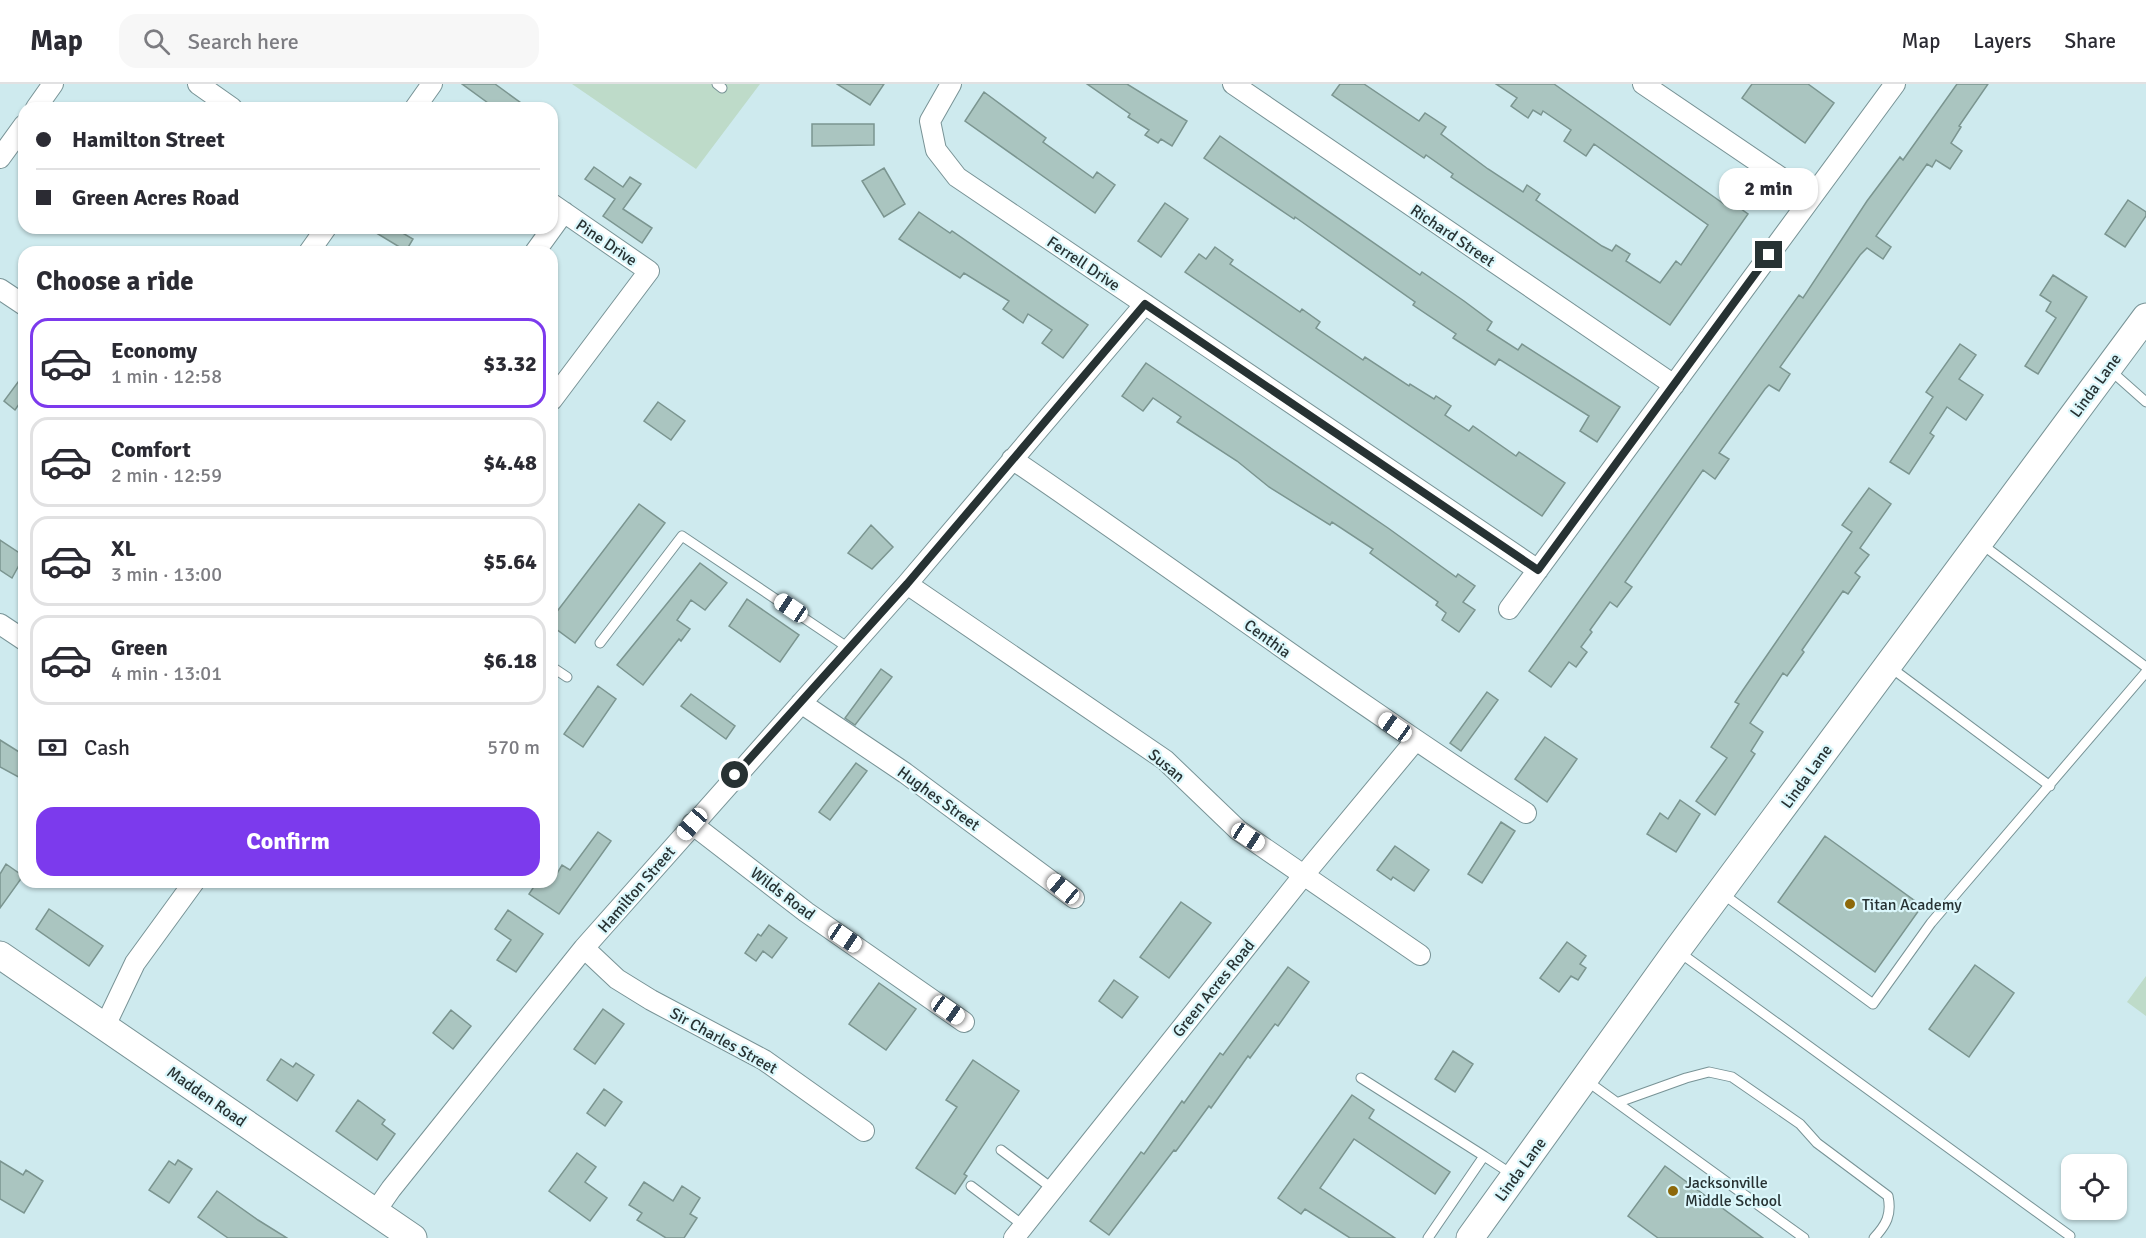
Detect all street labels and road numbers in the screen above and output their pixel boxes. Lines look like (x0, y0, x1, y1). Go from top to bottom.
street label: Richard Street (1406, 200, 1499, 272)
street label: Pine Drive (572, 215, 641, 271)
street label: Ferrell Drive (1043, 232, 1124, 296)
street label: Linda Lane (2066, 350, 2126, 422)
street label: Centhia (1240, 615, 1295, 662)
street label: Linda Lane (1777, 741, 1837, 813)
street label: Susan (1144, 745, 1189, 787)
street label: Hughes Street (893, 762, 984, 836)
street label: Hamilton Street (594, 842, 680, 937)
street label: Wilds Road (746, 863, 819, 925)
street label: Green Acres Road (1168, 936, 1259, 1041)
street label: Sir Charles Street (666, 1003, 781, 1079)
street label: Madden Road (163, 1062, 250, 1132)
street label: Linda Lane (1491, 1134, 1551, 1206)

